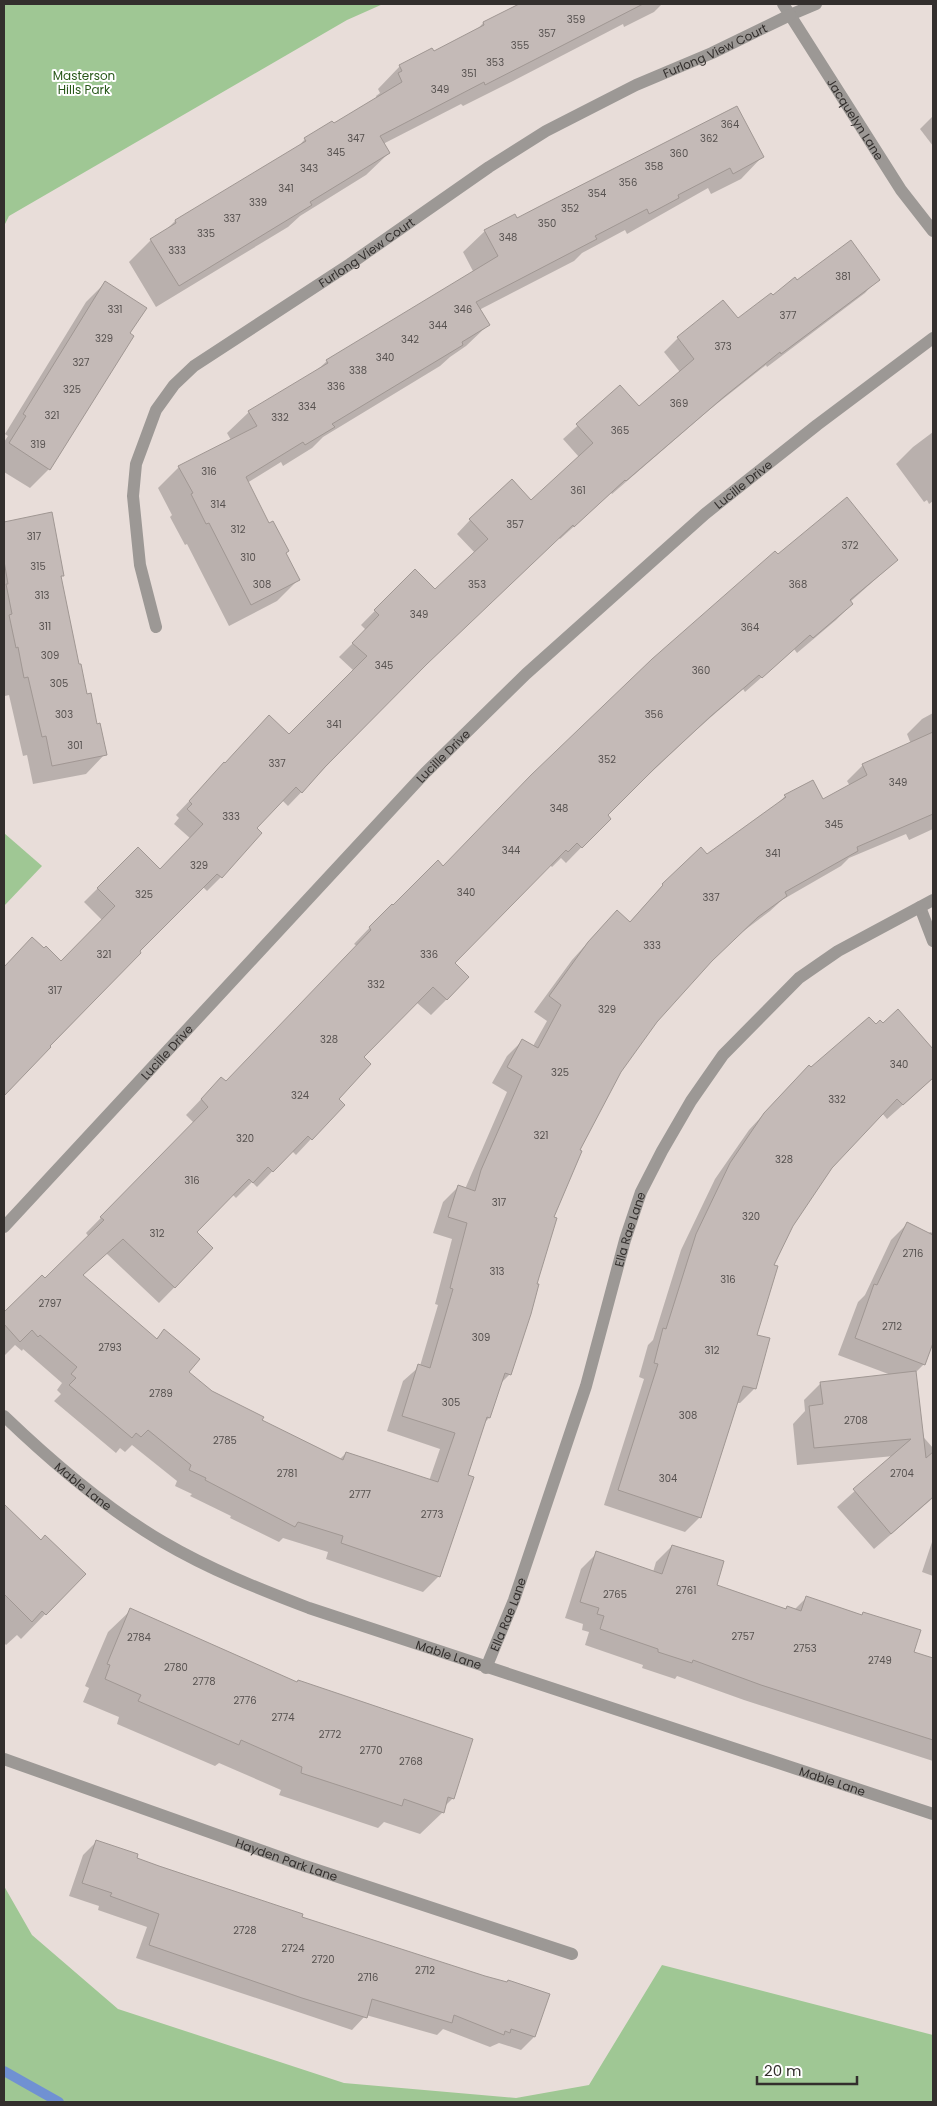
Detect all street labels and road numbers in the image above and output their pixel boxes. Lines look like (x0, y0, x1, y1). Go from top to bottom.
street label: Furlong View Court (660, 19, 770, 81)
street label: Jacquelyn Lane (823, 75, 888, 163)
street label: Furlong View Court (315, 213, 418, 291)
street label: Lucille Drive (710, 456, 775, 512)
street label: Lucille Drive (412, 725, 474, 786)
street label: Lucille Drive (137, 1020, 196, 1083)
street label: Ella Rae Lane (610, 1189, 649, 1269)
street label: Mable Lane (51, 1458, 116, 1514)
street label: Ella Rae Lane (485, 1575, 530, 1654)
street label: Mable Lane (414, 1635, 484, 1673)
street label: Mable Lane (797, 1762, 868, 1800)
street label: Hayden Park Lane (233, 1834, 340, 1885)

